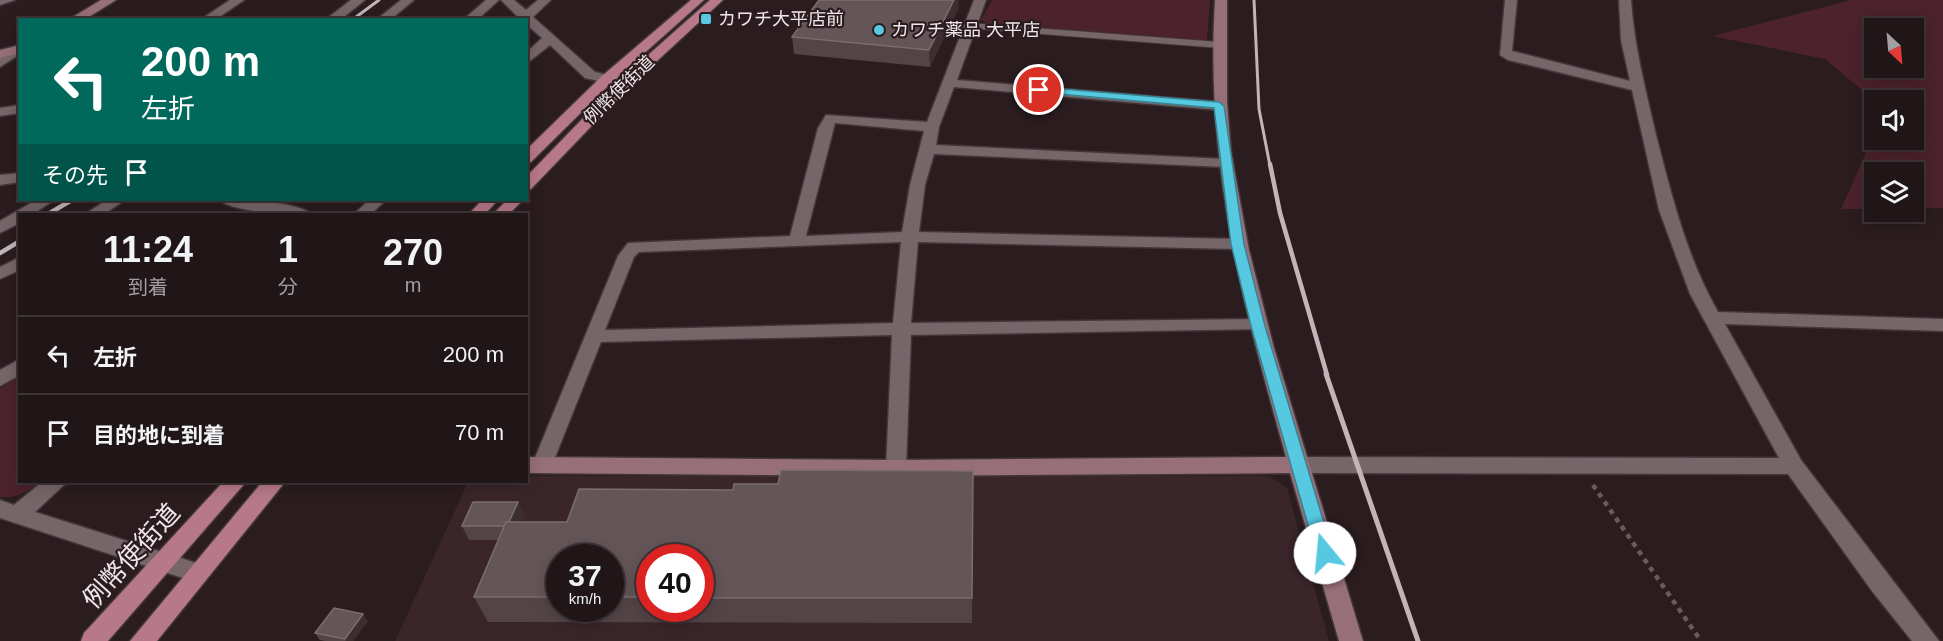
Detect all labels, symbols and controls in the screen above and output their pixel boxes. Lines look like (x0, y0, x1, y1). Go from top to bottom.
place label: カワチ大平店前 (718, 9, 844, 29)
marker: カワチ大平店前 (699, 12, 713, 26)
north arrow (1864, 18, 1924, 78)
map controls (1864, 18, 1924, 222)
place label: カワチ薬品 大平店 (891, 20, 1040, 40)
marker: カワチ薬品 大平店 (872, 23, 886, 37)
text: 200 m (141, 38, 260, 85)
icon: left (42, 42, 120, 120)
street label: 例幣使街道 (580, 52, 658, 128)
pin (1013, 64, 1064, 115)
icon: arrive (1022, 73, 1055, 106)
button: sound (1864, 90, 1924, 150)
text: 左折 (141, 94, 195, 124)
icon: arrive (120, 156, 153, 189)
button: layers (1864, 162, 1924, 222)
text: その先 (42, 163, 108, 188)
text: 11:24 (103, 229, 193, 270)
text: 1 (278, 229, 298, 270)
text: 270 (383, 232, 443, 273)
text: m (405, 274, 421, 296)
text: 到着 (128, 276, 168, 298)
text: 分 (278, 276, 298, 298)
icon: left (42, 339, 75, 372)
text: 200 m (443, 342, 504, 367)
text: 左折 (93, 345, 137, 370)
icon: arrive (42, 417, 75, 450)
text: 70 m (455, 420, 504, 445)
text: 目的地に到着 (93, 423, 225, 448)
street label: 例幣使街道 (76, 498, 186, 614)
position arrow (1293, 521, 1357, 585)
speed limit sign: 40 (636, 544, 714, 622)
text: 37 (568, 559, 602, 592)
text: km/h (569, 590, 601, 607)

